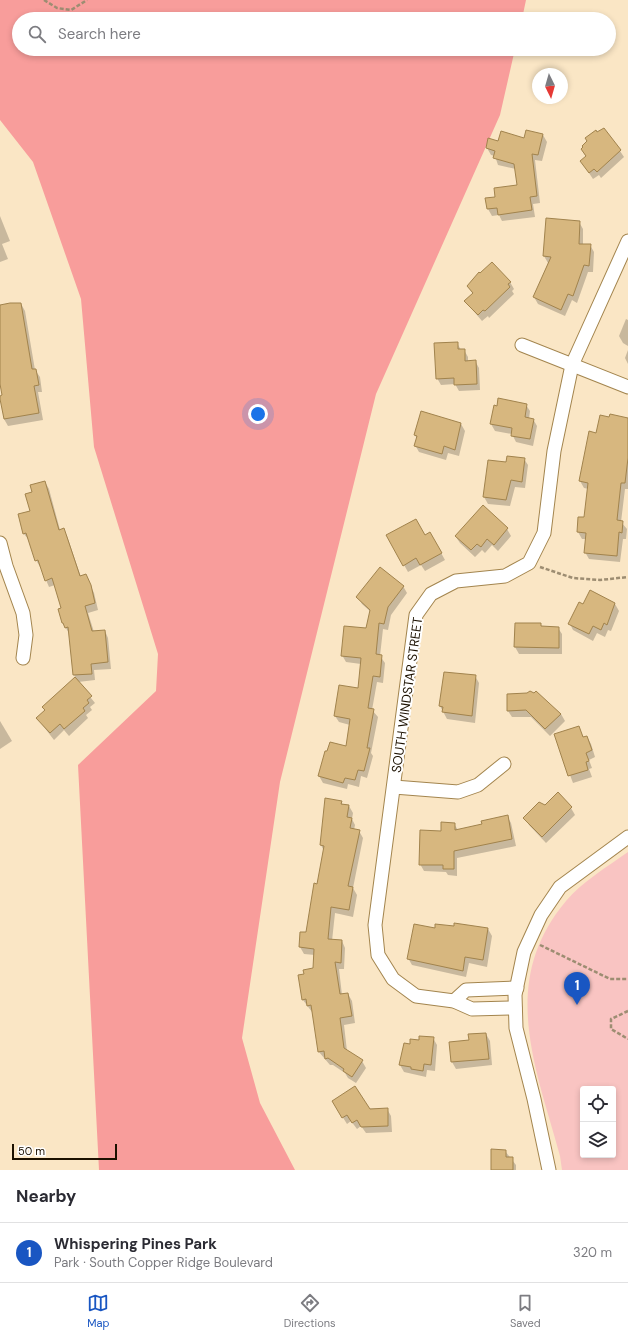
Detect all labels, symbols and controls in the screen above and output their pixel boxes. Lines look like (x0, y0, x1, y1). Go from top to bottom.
search box (12, 12, 616, 56)
icon: search (26, 23, 48, 45)
text: Search here (58, 24, 141, 44)
north arrow (532, 68, 568, 104)
your location (248, 404, 268, 424)
street label: SOUTH WINDSTAR STREET (388, 616, 426, 774)
pin: 1 (564, 972, 590, 1005)
map controls (580, 1086, 616, 1158)
button: locate (580, 1086, 616, 1122)
button: layers (580, 1122, 616, 1158)
scale bar (12, 1142, 117, 1161)
text: 50 m (18, 1144, 45, 1158)
text: Nearby (16, 1185, 76, 1207)
text: Whispering Pines Park (54, 1234, 217, 1254)
text: 1 (27, 1244, 31, 1261)
text: 320 m (573, 1244, 612, 1261)
text: Park · South Copper Ridge Boulevard (54, 1254, 273, 1271)
tab: Map (87, 1292, 109, 1330)
tab: Directions (284, 1292, 336, 1330)
tab: Saved (510, 1292, 541, 1330)

